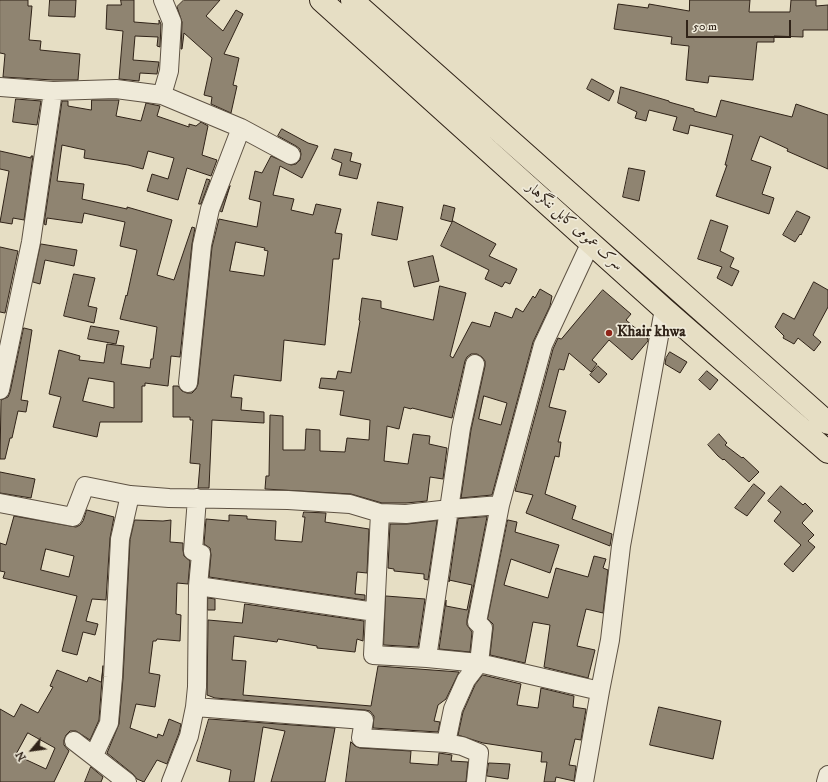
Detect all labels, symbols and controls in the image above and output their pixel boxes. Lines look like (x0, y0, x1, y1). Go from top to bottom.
scale bar (688, 12, 793, 38)
text: 50 m (693, 19, 717, 34)
street label: سرک عمومی کابل ننگرهار (522, 179, 626, 275)
place label: Khair khwa (617, 324, 686, 342)
marker: Khair khwa (604, 328, 614, 338)
north arrow (12, 730, 52, 770)
text: N (13, 748, 30, 763)

